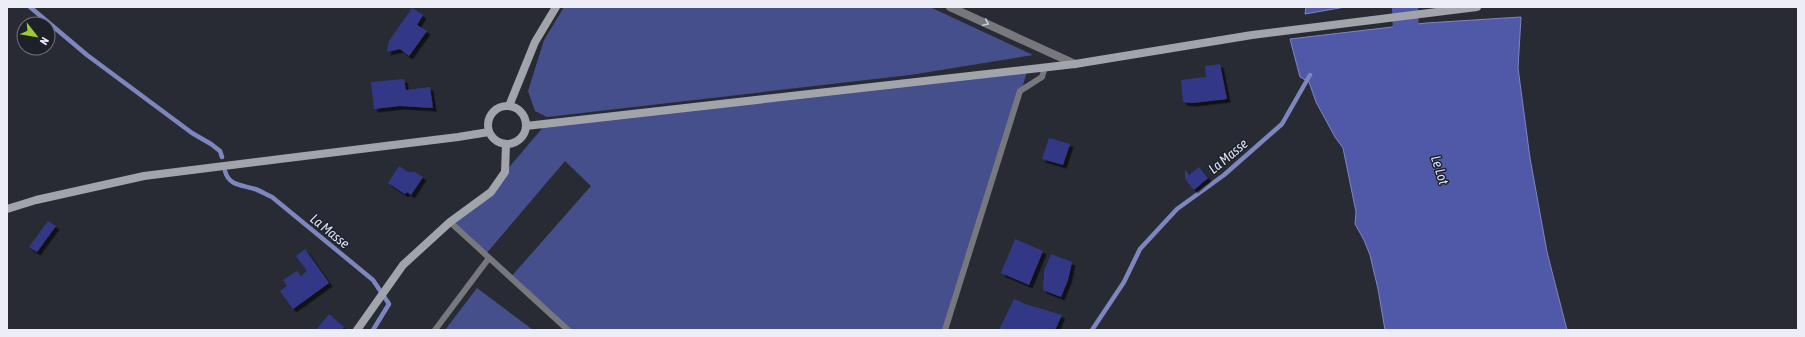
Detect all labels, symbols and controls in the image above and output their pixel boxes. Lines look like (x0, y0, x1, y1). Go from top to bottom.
north arrow (16, 16, 56, 56)
one-way arrow (981, 18, 989, 26)
text: N (38, 35, 51, 47)
water label: La Masse (1205, 135, 1251, 177)
water label: Le Lot (1428, 153, 1452, 187)
water label: La Masse (307, 210, 353, 252)

